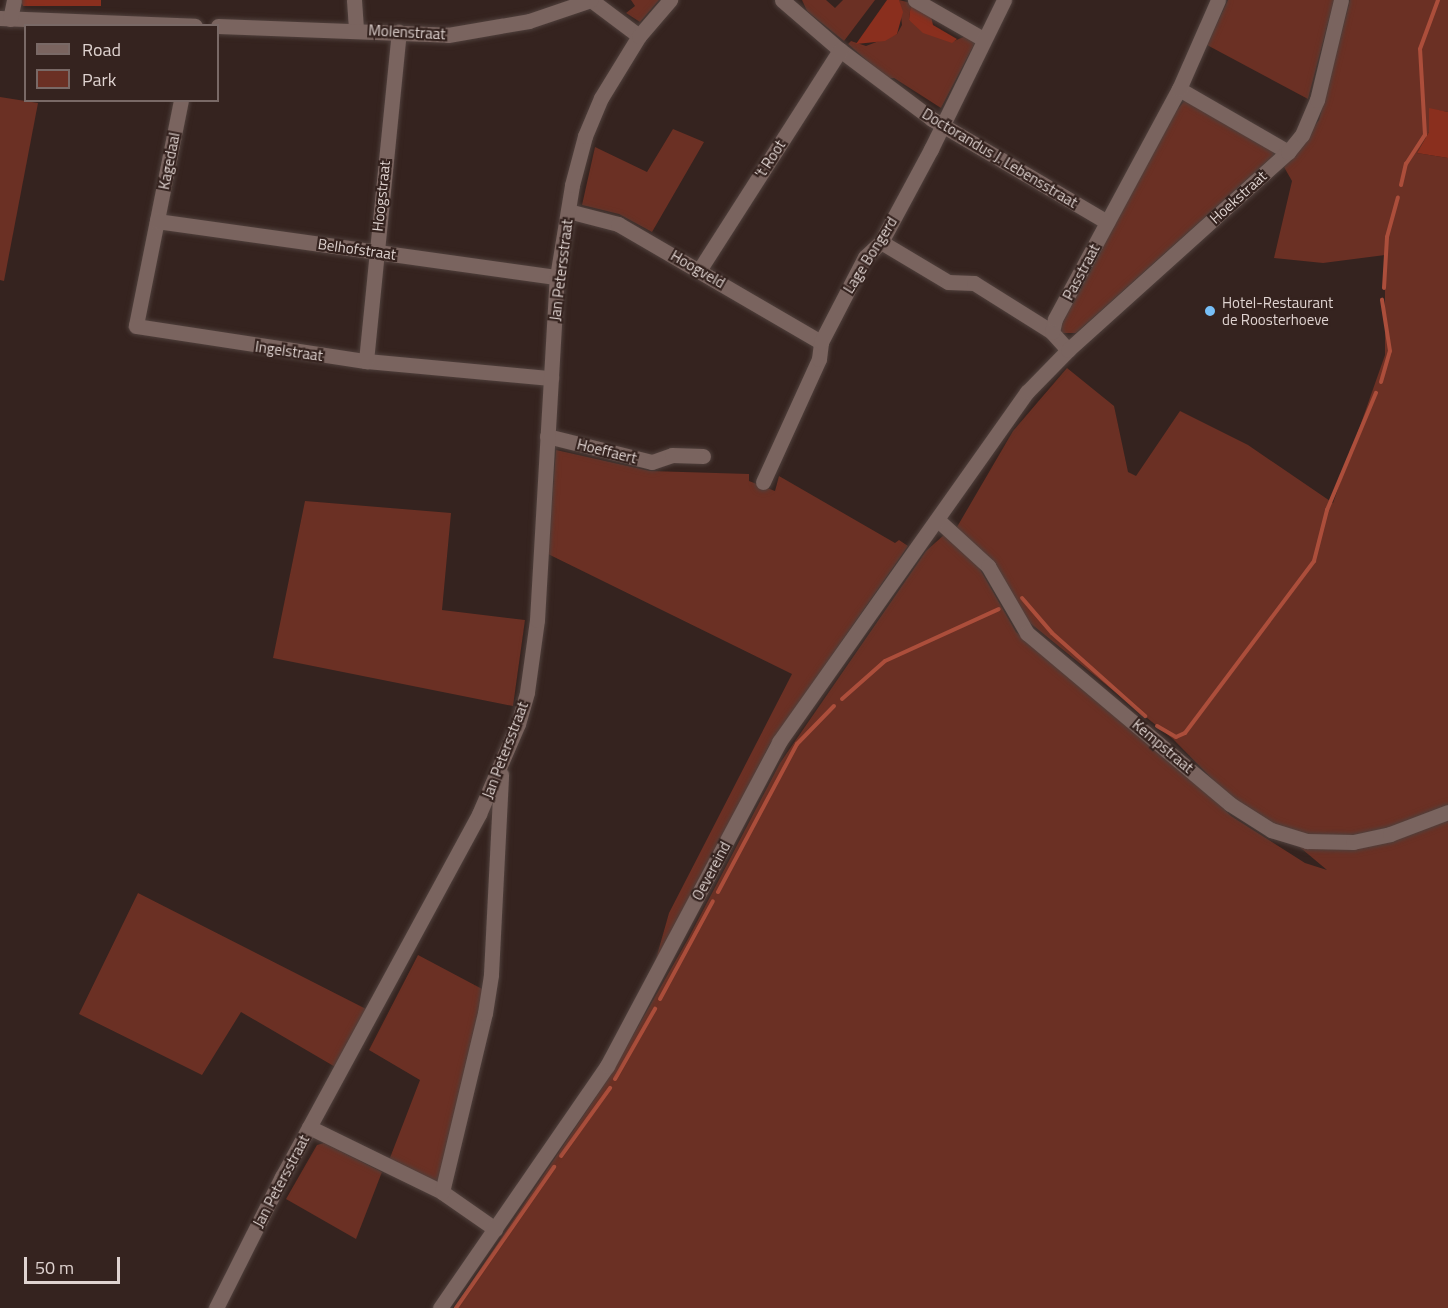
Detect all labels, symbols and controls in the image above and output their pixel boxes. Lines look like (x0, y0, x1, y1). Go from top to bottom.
street label: Molenstraat (368, 21, 446, 43)
legend (24, 24, 219, 102)
text: Road (82, 36, 121, 63)
text: Park (82, 66, 116, 93)
street label: Doctorandus J. Lebensstraat (919, 104, 1081, 212)
street label: Kagedaal (155, 131, 183, 191)
street label: 't Root (751, 137, 789, 181)
street label: Hoogstraat (368, 160, 394, 232)
street label: Hoekstraat (1206, 167, 1270, 227)
street label: Lage Bongerd (839, 213, 901, 297)
street label: Jan Petersstraat (546, 218, 576, 322)
street label: Belhofstraat (317, 235, 397, 263)
street label: Passtraat (1059, 241, 1103, 303)
street label: Hoogveld (668, 246, 728, 292)
place label: Hotel-Restaurant de Roosterhoeve (1222, 293, 1333, 328)
marker: Hotel-Restaurant de Roosterhoeve (1203, 304, 1217, 318)
street label: Ingelstraat (254, 337, 324, 365)
street label: Hoeffaert (575, 435, 639, 467)
street label: Jan Petersstraat (478, 699, 532, 801)
street label: Kempstraat (1129, 715, 1197, 777)
street label: Oevereind (688, 839, 734, 903)
street label: Jan Petersstraat (249, 1132, 313, 1230)
scale bar (27, 1245, 123, 1283)
text: 50 m (35, 1254, 74, 1281)

